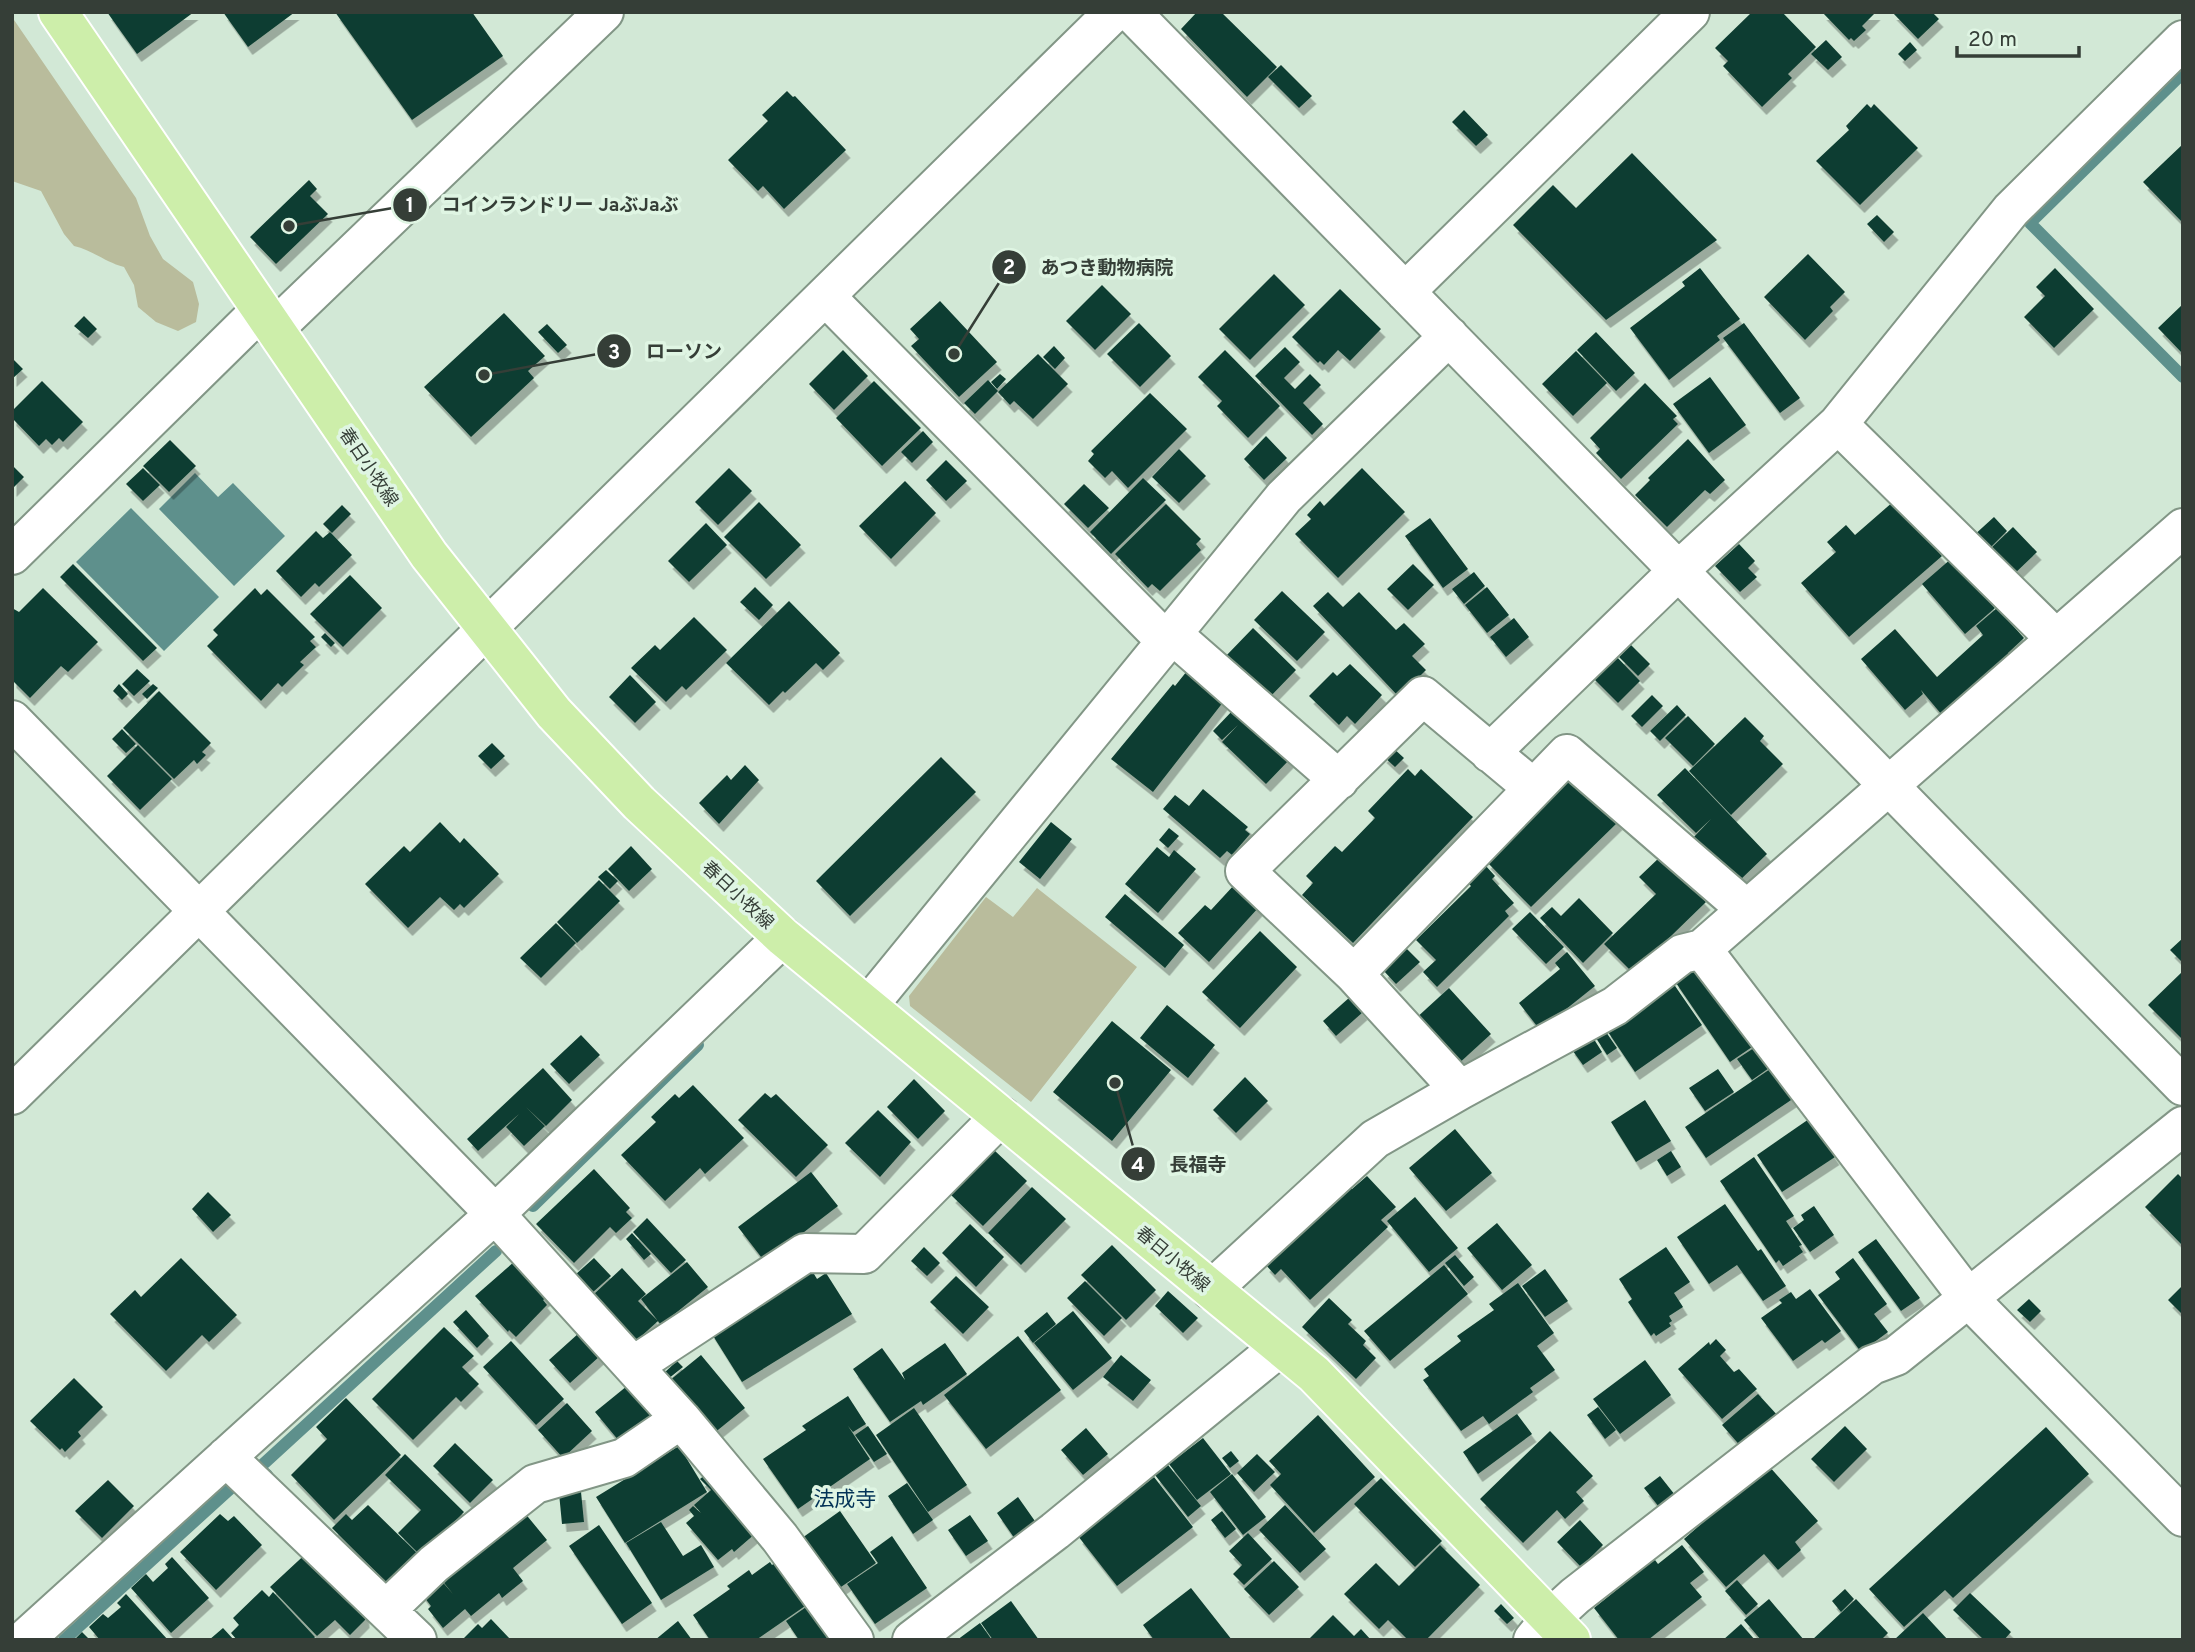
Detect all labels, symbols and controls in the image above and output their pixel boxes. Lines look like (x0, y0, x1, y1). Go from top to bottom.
scale bar (1957, 14, 2080, 58)
text: 20 m (1968, 27, 2017, 54)
callout: コインランドリー JaぶJaぶ (393, 185, 693, 225)
text: 1 (406, 193, 414, 220)
text: コインランドリー JaぶJaぶ (441, 194, 679, 218)
callout: あつき動物病院 (991, 247, 1187, 287)
text: 2 (1003, 255, 1015, 282)
text: あつき動物病院 (1040, 257, 1174, 281)
callout: ローソン (597, 331, 736, 371)
text: 3 (608, 340, 620, 367)
text: ローソン (646, 341, 722, 365)
street label: 春日小牧線 (333, 424, 402, 512)
street label: 春日小牧線 (696, 857, 778, 935)
callout: 長福寺 (1121, 1144, 1241, 1184)
text: 4 (1131, 1153, 1145, 1180)
text: 長福寺 (1169, 1154, 1227, 1178)
street label: 春日小牧線 (1130, 1222, 1214, 1298)
district label: 法成寺 (814, 1487, 877, 1514)

